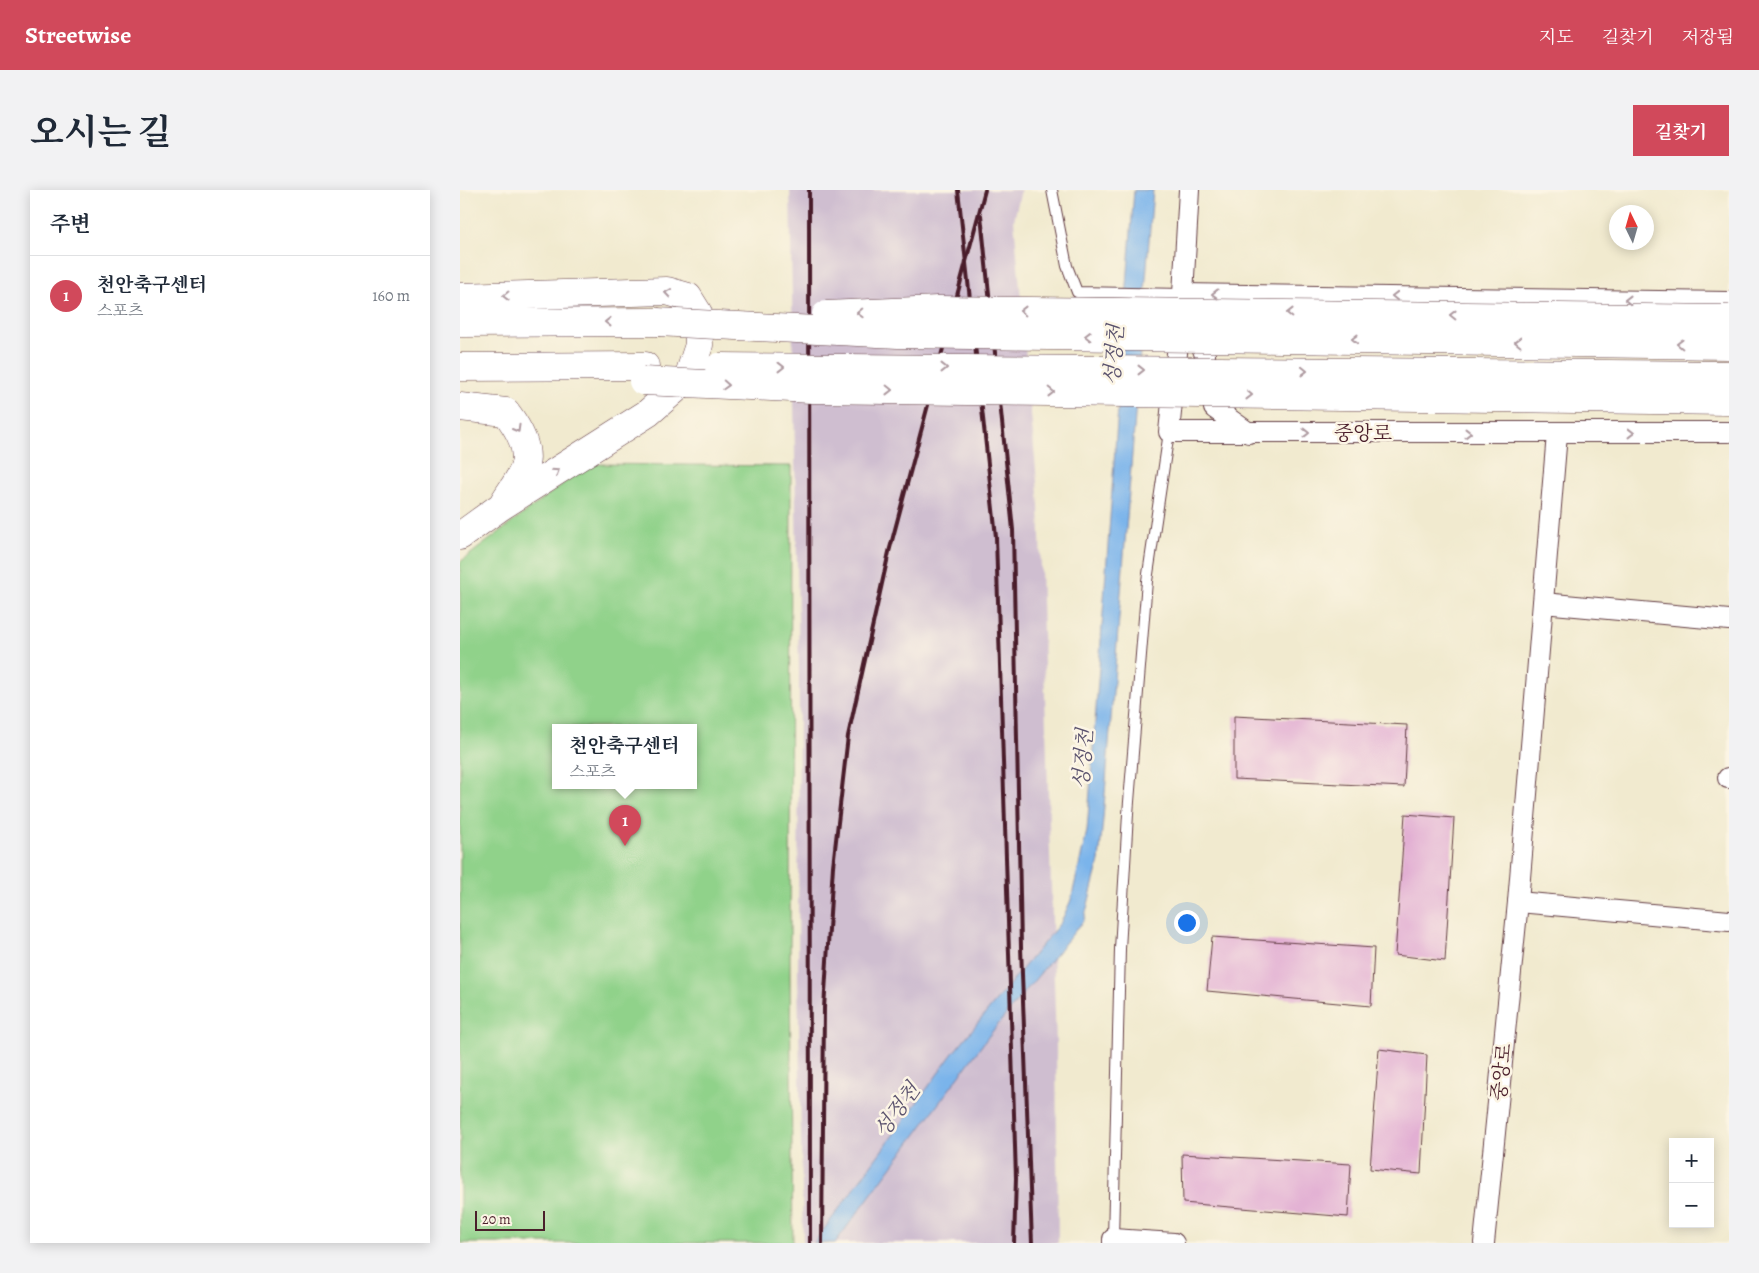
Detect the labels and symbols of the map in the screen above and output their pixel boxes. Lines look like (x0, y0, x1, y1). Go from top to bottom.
north arrow (1609, 205, 1654, 250)
one-way arrow (664, 288, 672, 299)
one-way arrow (1211, 289, 1219, 299)
one-way arrow (502, 291, 510, 302)
one-way arrow (1391, 291, 1399, 301)
one-way arrow (1624, 295, 1632, 305)
one-way arrow (1019, 306, 1026, 316)
one-way arrow (856, 308, 864, 318)
one-way arrow (1286, 308, 1294, 318)
one-way arrow (1449, 310, 1456, 320)
one-way arrow (604, 317, 612, 327)
water label: 성정천 (1098, 322, 1130, 386)
one-way arrow (1084, 331, 1092, 341)
one-way arrow (1351, 334, 1359, 345)
one-way arrow (1514, 337, 1522, 347)
one-way arrow (1676, 339, 1684, 349)
one-way arrow (778, 362, 785, 372)
one-way arrow (940, 363, 948, 374)
one-way arrow (1138, 365, 1145, 375)
one-way arrow (1300, 366, 1308, 377)
one-way arrow (723, 380, 731, 390)
one-way arrow (886, 385, 893, 395)
one-way arrow (1048, 387, 1056, 397)
one-way arrow (1245, 389, 1253, 400)
street label: 중앙로 (1334, 420, 1392, 447)
one-way arrow (511, 423, 521, 432)
one-way arrow (1302, 428, 1310, 438)
one-way arrow (1464, 428, 1472, 439)
one-way arrow (1627, 428, 1635, 438)
one-way arrow (551, 468, 560, 478)
water label: 성정천 (1067, 726, 1099, 790)
pin: 1 (609, 805, 641, 846)
your location (1174, 910, 1200, 936)
street label: 중앙로 (1485, 1042, 1518, 1102)
water label: 성정천 (868, 1076, 927, 1143)
scale bar (475, 1208, 545, 1231)

